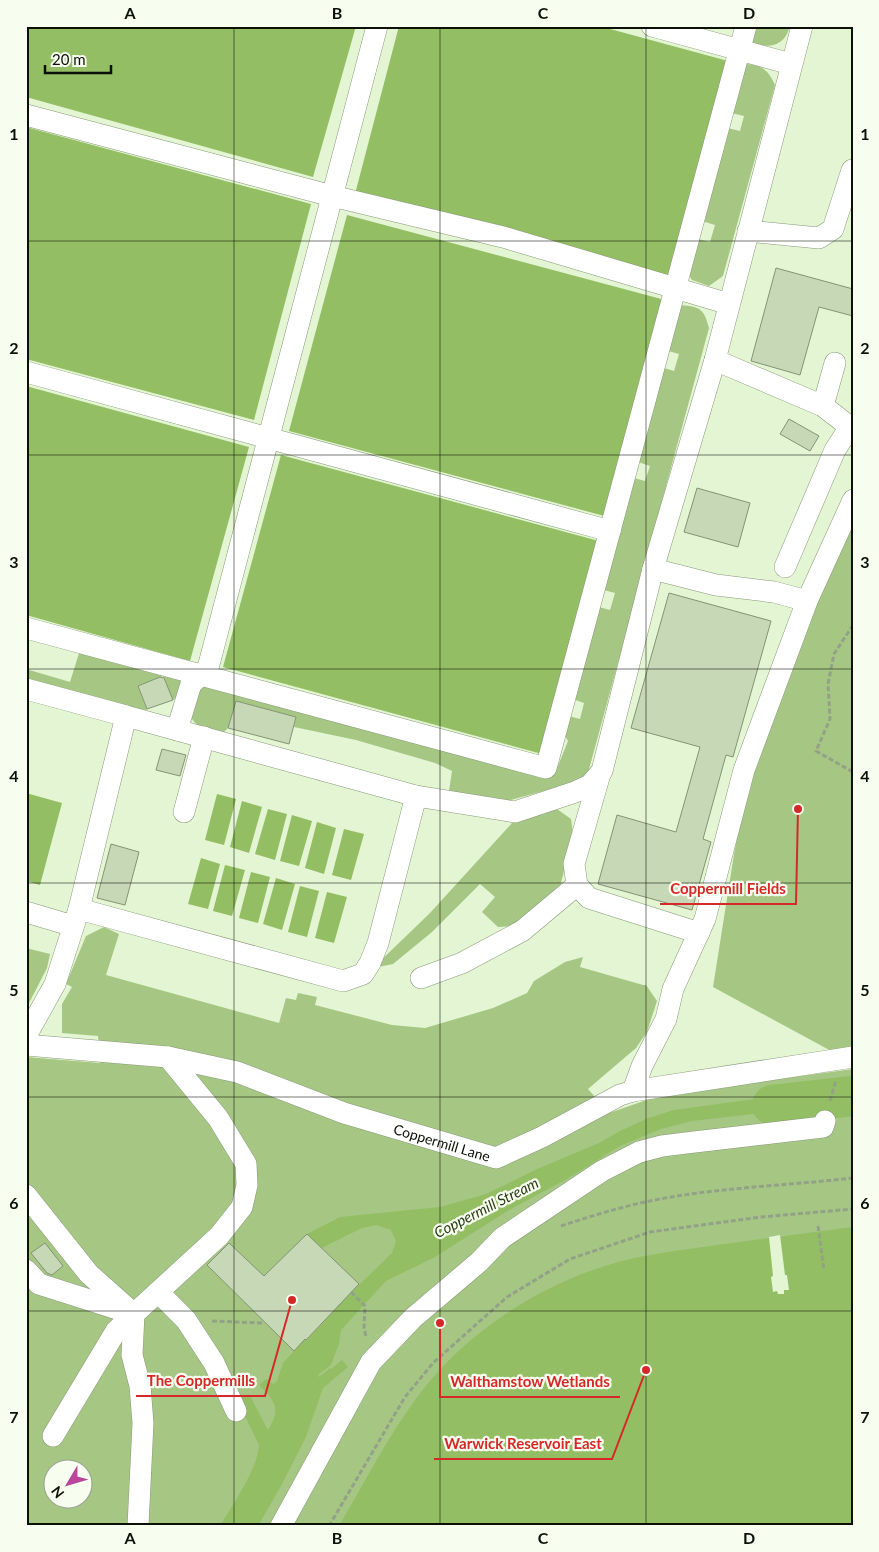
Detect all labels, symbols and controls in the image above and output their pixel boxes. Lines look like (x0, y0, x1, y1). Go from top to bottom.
text: A (123, 3, 136, 22)
text: B (332, 3, 342, 22)
text: C (538, 3, 549, 22)
text: D (743, 3, 755, 22)
scale bar (45, 42, 111, 74)
text: 20 m (52, 50, 86, 68)
text: 1 (9, 124, 19, 143)
text: 1 (860, 124, 870, 143)
text: 2 (9, 338, 19, 357)
text: 2 (860, 338, 870, 357)
text: 3 (9, 552, 19, 571)
text: 3 (860, 552, 870, 571)
text: 4 (9, 766, 19, 785)
text: 4 (860, 766, 870, 785)
callout: Coppermill Fields (660, 874, 796, 904)
text: Coppermill Fields (670, 879, 786, 897)
text: 5 (9, 980, 19, 999)
text: 5 (860, 980, 870, 999)
street label: Coppermill Lane (392, 1120, 492, 1164)
water label: Coppermill Stream (431, 1173, 541, 1241)
text: 6 (9, 1193, 19, 1212)
text: 6 (860, 1193, 870, 1212)
callout: The Coppermills (136, 1366, 265, 1396)
callout: Walthamstow Wetlands (440, 1367, 620, 1397)
text: The Coppermills (147, 1371, 256, 1389)
text: Walthamstow Wetlands (450, 1372, 610, 1390)
text: 7 (9, 1407, 19, 1426)
text: 7 (860, 1407, 870, 1426)
callout: Warwick Reservoir East (434, 1429, 612, 1459)
text: Warwick Reservoir East (444, 1434, 602, 1452)
north arrow (42, 1460, 92, 1510)
text: N (47, 1483, 67, 1502)
text: A (123, 1528, 136, 1547)
text: B (332, 1528, 342, 1547)
text: C (538, 1528, 549, 1547)
text: D (743, 1528, 755, 1547)

